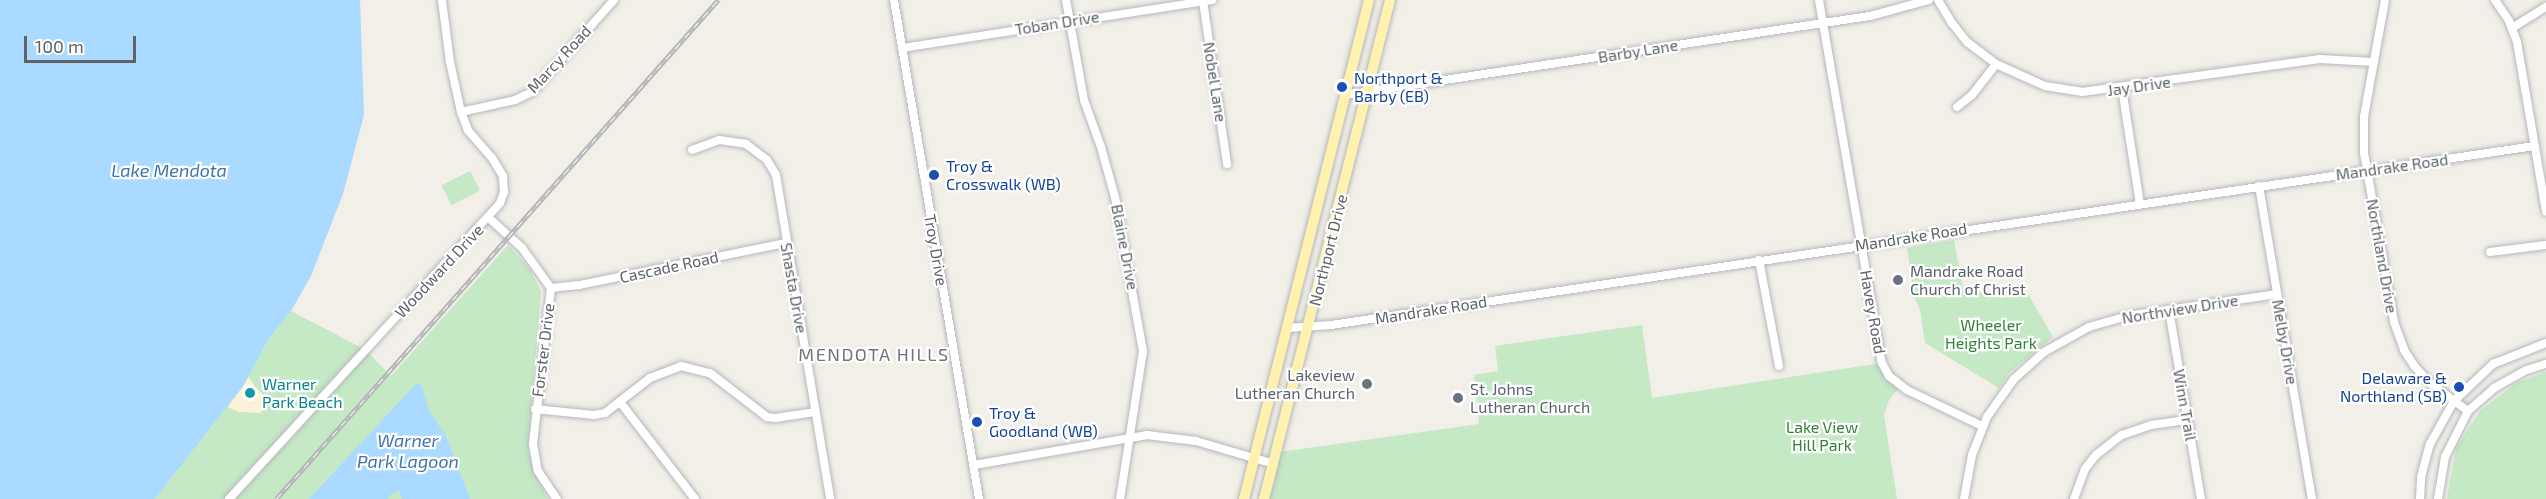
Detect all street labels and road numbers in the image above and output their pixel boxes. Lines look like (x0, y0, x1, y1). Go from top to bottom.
street label: Toban Drive (1013, 7, 1101, 39)
street label: Marcy Road (523, 21, 595, 97)
street label: Barby Lane (1596, 35, 1680, 67)
street label: Nobel Lane (1199, 40, 1231, 124)
street label: Jay Drive (2106, 72, 2172, 100)
street label: Mandrake Road (2335, 150, 2449, 184)
street label: Northport Drive (1305, 192, 1351, 308)
street label: Northland Drive (2362, 197, 2402, 315)
street label: Blaine Drive (1107, 203, 1143, 291)
street label: Troy Drive (920, 212, 952, 288)
street label: Mandrake Road (1854, 219, 1968, 255)
street label: Woodward Drive (391, 220, 487, 322)
street label: Shasta Drive (777, 241, 811, 335)
street label: Cascade Road (618, 247, 720, 287)
street label: Havey Road (1856, 268, 1890, 356)
street label: Northview Drive (2120, 290, 2240, 328)
street label: Mandrake Road (1374, 292, 1488, 328)
street label: Melby Drive (2268, 298, 2302, 386)
street label: Forster Drive (528, 302, 558, 398)
street label: Winn Trail (2169, 367, 2201, 443)

